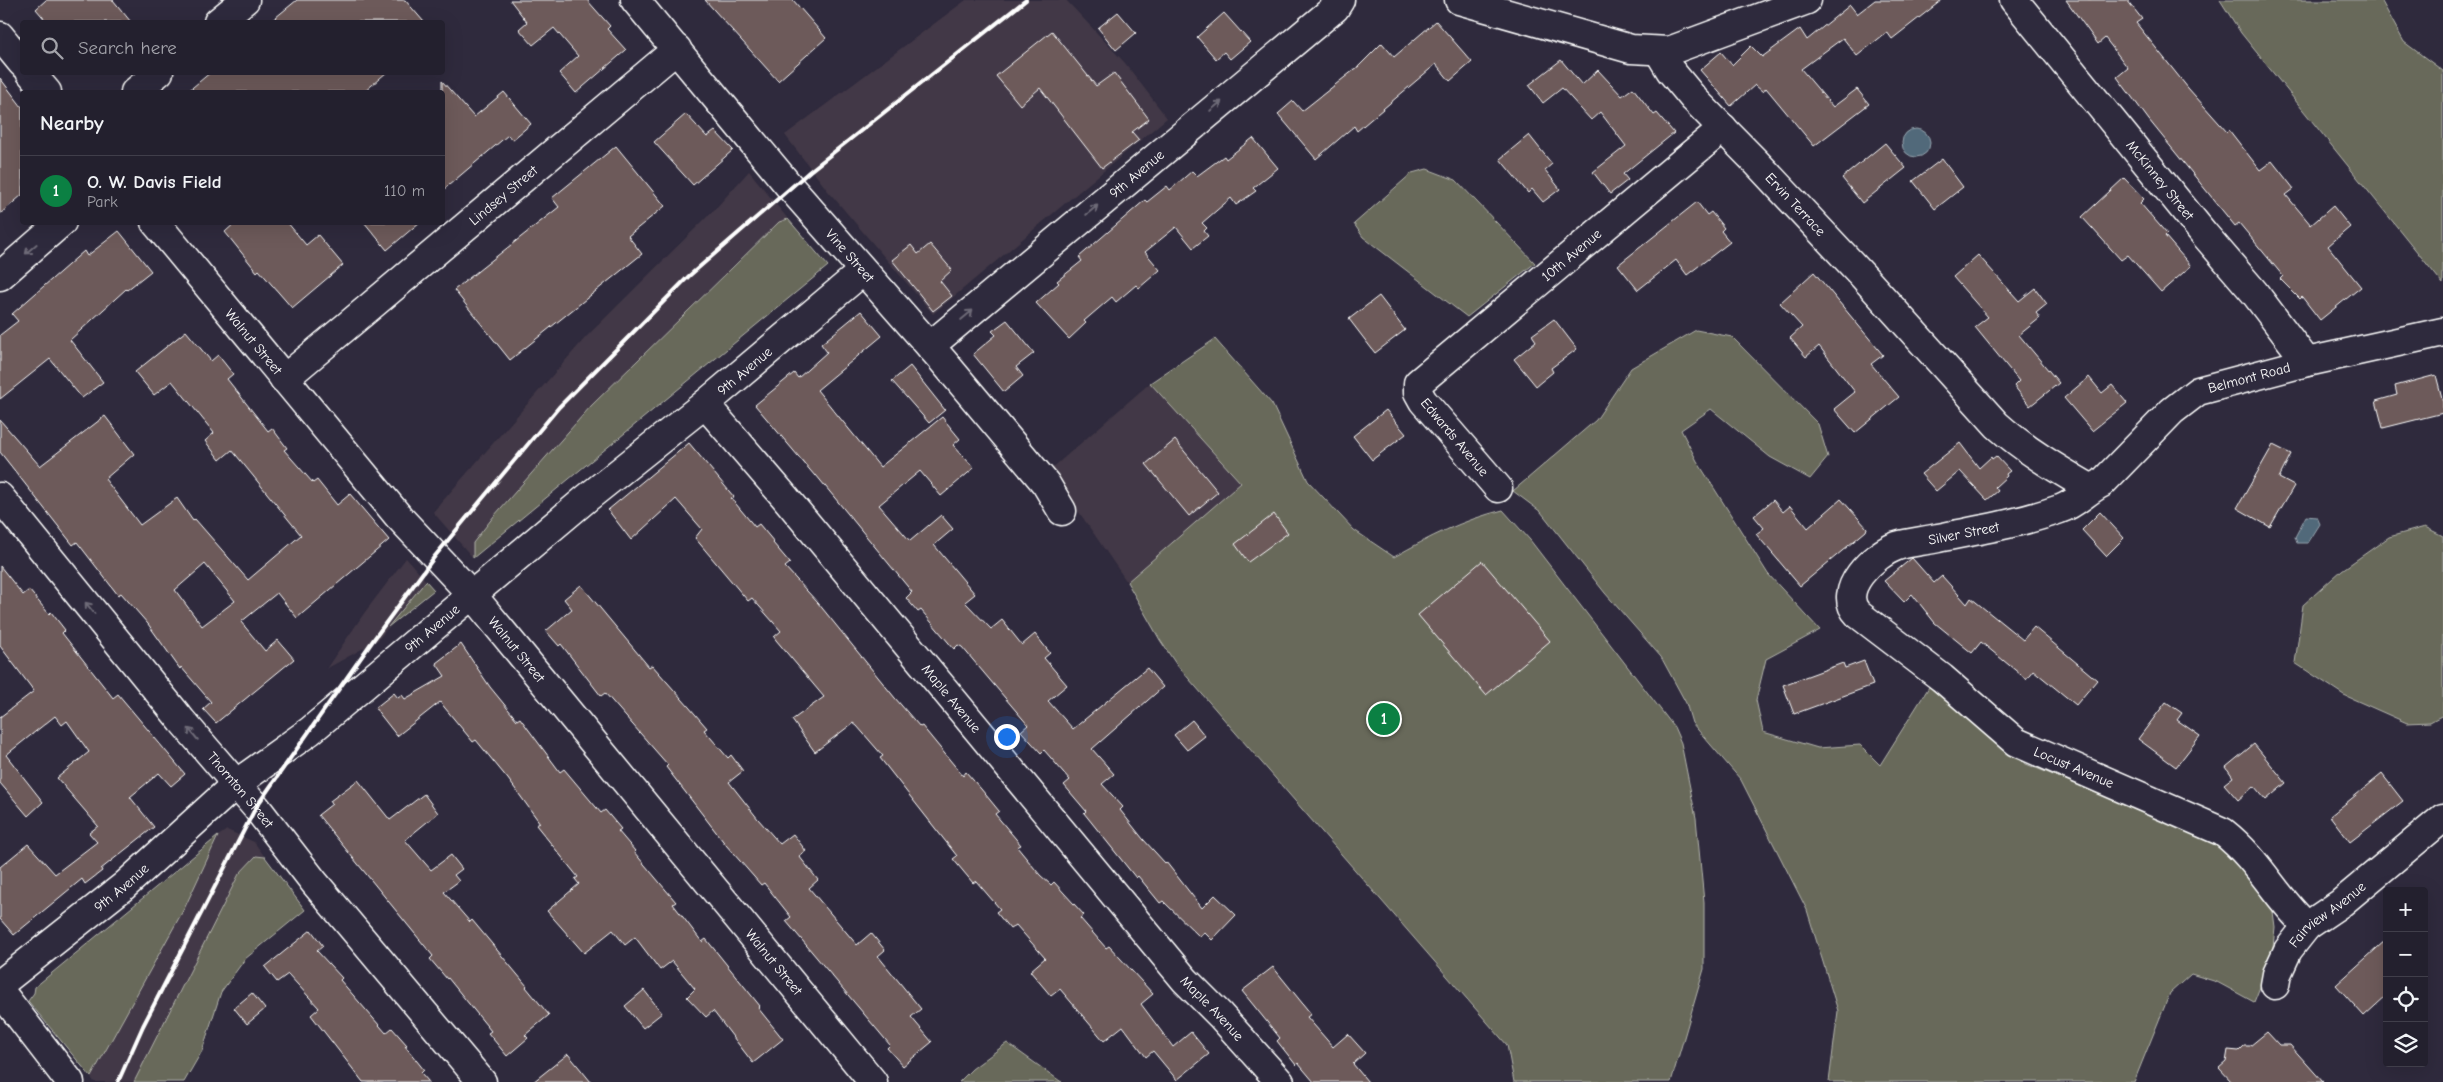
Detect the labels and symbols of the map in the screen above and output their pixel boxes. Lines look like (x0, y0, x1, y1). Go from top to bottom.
one-way arrow (1210, 100, 1223, 111)
street label: McKinney Street (2122, 137, 2198, 225)
street label: 9th Avenue (1106, 146, 1168, 202)
street label: Lindsey Street (466, 161, 542, 229)
street label: Ervin Terrace (1761, 169, 1829, 240)
one-way arrow (1085, 205, 1098, 216)
street label: 10th Avenue (1538, 225, 1605, 285)
street label: Vine Street (822, 226, 878, 287)
one-way arrow (25, 243, 38, 255)
street label: Walnut Street (221, 305, 286, 379)
one-way arrow (961, 309, 974, 320)
street label: 9th Avenue (714, 343, 776, 399)
street label: Belmont Road (2206, 359, 2292, 397)
street label: Edwards Avenue (1417, 395, 1492, 480)
street label: Silver Street (1927, 518, 2002, 549)
street label: 9th Avenue (401, 601, 463, 657)
one-way arrow (85, 602, 96, 615)
street label: Walnut Street (484, 613, 549, 687)
street label: Maple Avenue (918, 661, 985, 736)
pin: 1 (1368, 700, 1400, 738)
your location (994, 724, 1020, 750)
one-way arrow (187, 728, 199, 741)
street label: Locust Avenue (2031, 743, 2116, 792)
street label: Thornton Street (203, 749, 278, 832)
street label: 9th Avenue (91, 860, 152, 916)
street label: Fairview Avenue (2285, 878, 2369, 951)
street label: Walnut Street (742, 926, 806, 999)
street label: Maple Avenue (1177, 972, 1247, 1045)

